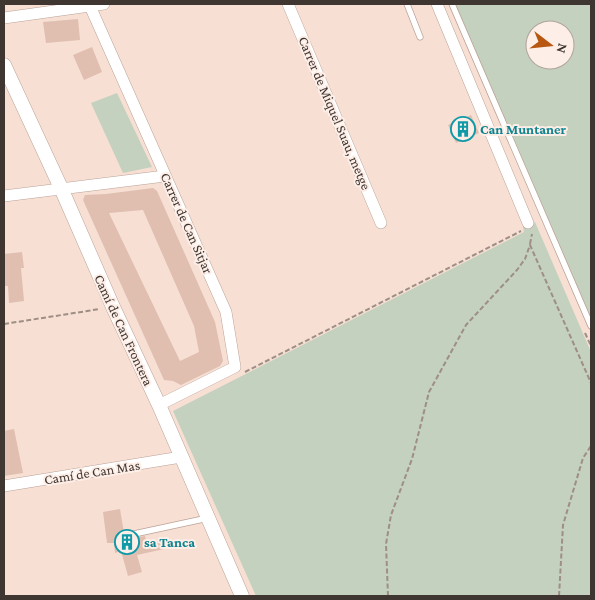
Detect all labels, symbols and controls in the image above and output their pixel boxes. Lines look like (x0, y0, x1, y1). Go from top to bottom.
north arrow (525, 20, 575, 70)
street label: Carrer de Miquel Suau, metge (295, 34, 375, 192)
text: N (553, 42, 572, 56)
building icon: Can Muntaner (450, 116, 476, 142)
place label: Can Muntaner (480, 121, 567, 137)
street label: Carrer de Can Sitjar (157, 170, 216, 276)
street label: Camí de Can Frontera (91, 272, 157, 389)
street label: Camí de Can Mas (43, 457, 141, 487)
building icon: sa Tanca (114, 529, 140, 555)
place label: sa Tanca (144, 534, 195, 550)

